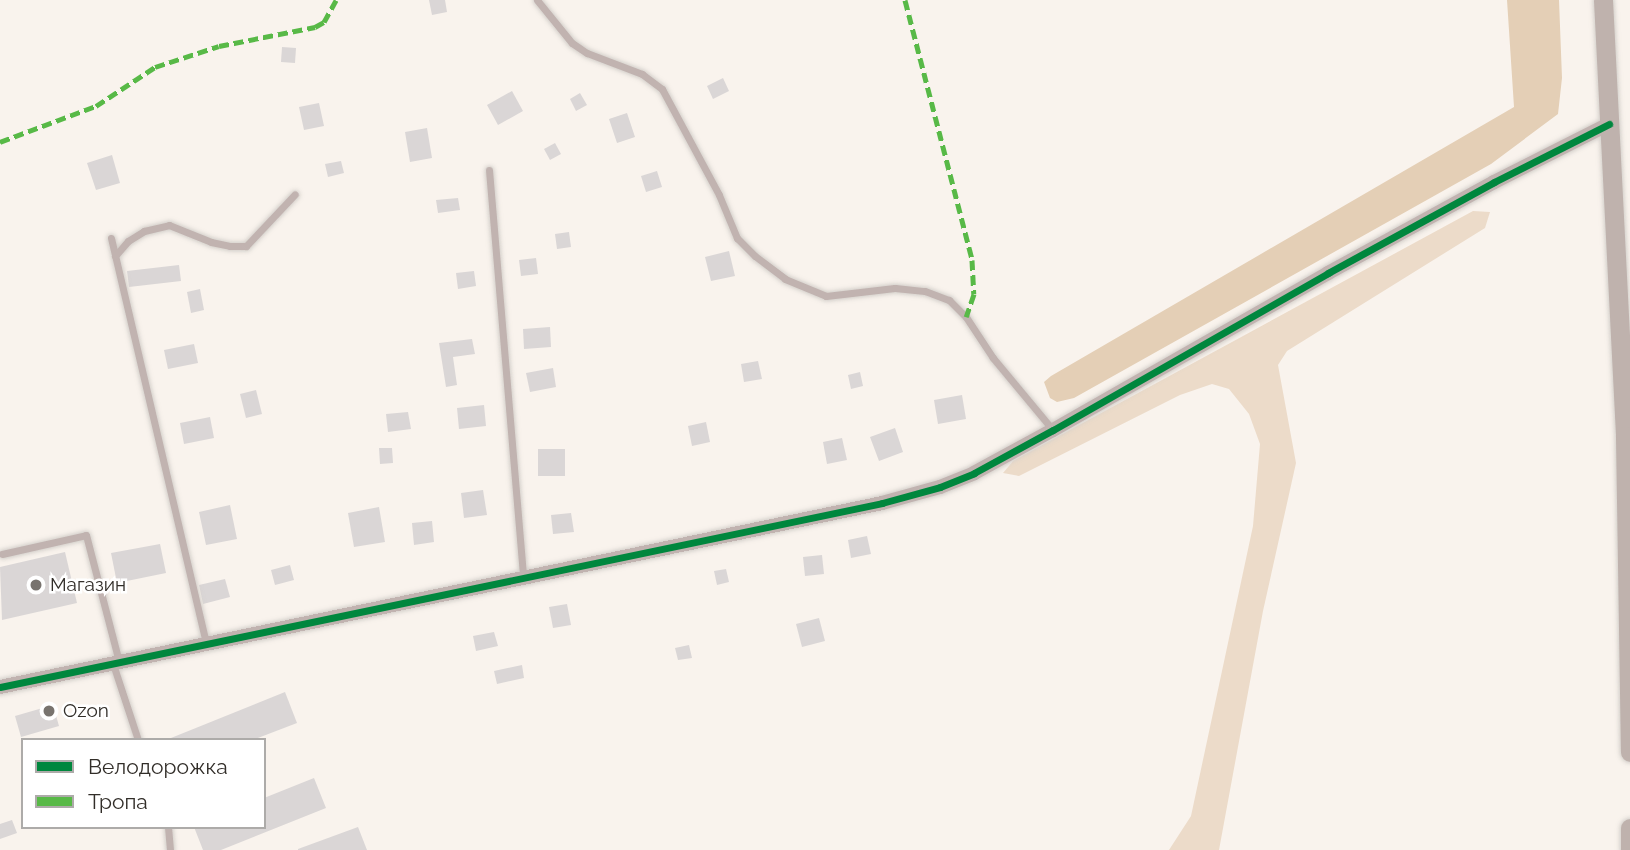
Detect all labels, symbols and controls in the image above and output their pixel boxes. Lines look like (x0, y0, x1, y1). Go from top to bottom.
place label: Магазин (50, 574, 126, 596)
marker: Магазин (28, 577, 44, 593)
place label: Ozon (63, 700, 109, 722)
marker: Ozon (41, 703, 57, 719)
legend (21, 738, 266, 829)
text: Велодорожка (88, 754, 228, 779)
text: Тропа (88, 789, 148, 814)

